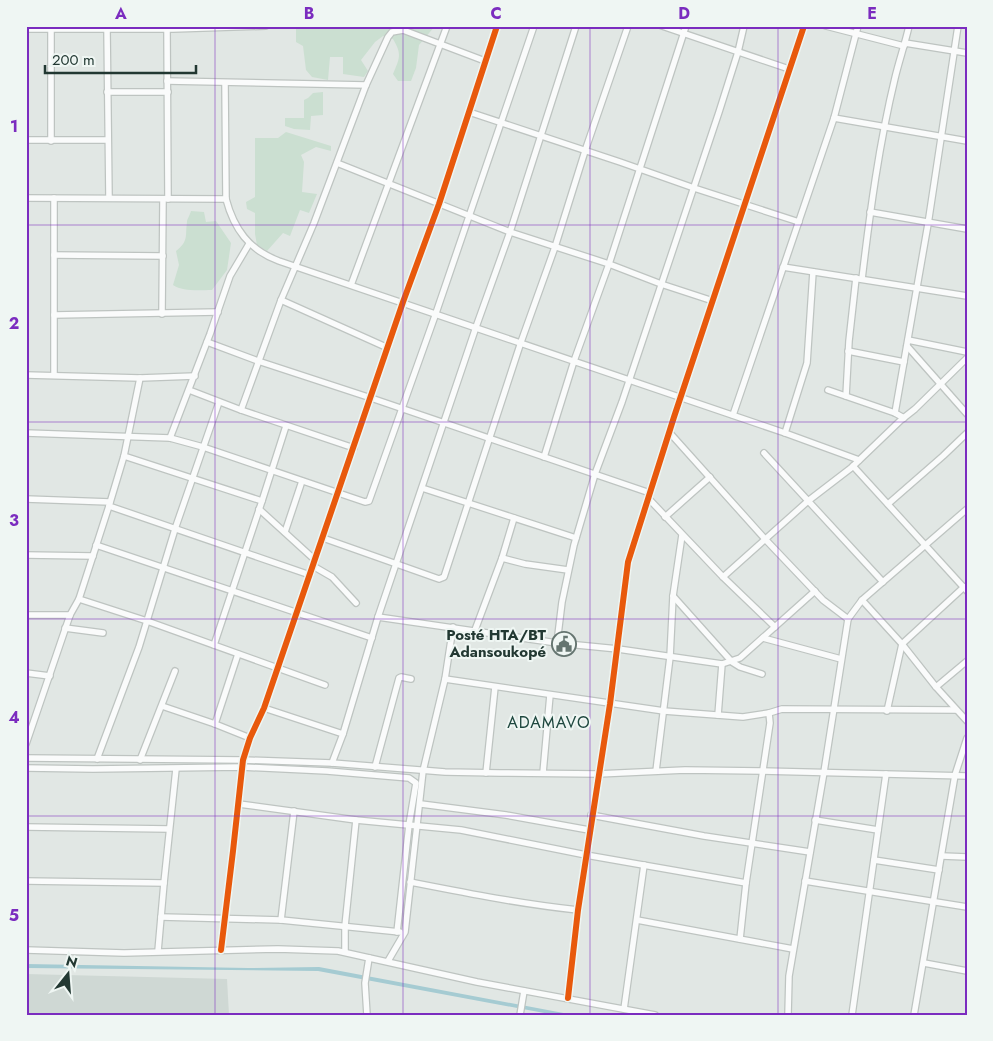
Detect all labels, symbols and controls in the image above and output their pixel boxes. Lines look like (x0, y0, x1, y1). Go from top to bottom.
text: A (114, 2, 127, 25)
text: B (304, 2, 314, 25)
text: C (490, 2, 502, 25)
text: D (678, 2, 690, 25)
text: E (867, 2, 877, 25)
scale bar (45, 42, 196, 74)
text: 200 m (52, 49, 95, 71)
text: 1 (10, 115, 18, 138)
text: 2 (9, 312, 19, 335)
text: 3 (9, 509, 19, 532)
place label: Posté HTA/BT Adansoukopé (446, 624, 547, 663)
public building icon: Posté HTA/BT Adansoukopé (551, 631, 577, 657)
text: 4 (8, 706, 20, 729)
district label: ADAMAVO (507, 711, 591, 734)
text: 5 (9, 904, 19, 927)
north arrow (42, 948, 92, 998)
text: N (64, 950, 80, 973)

